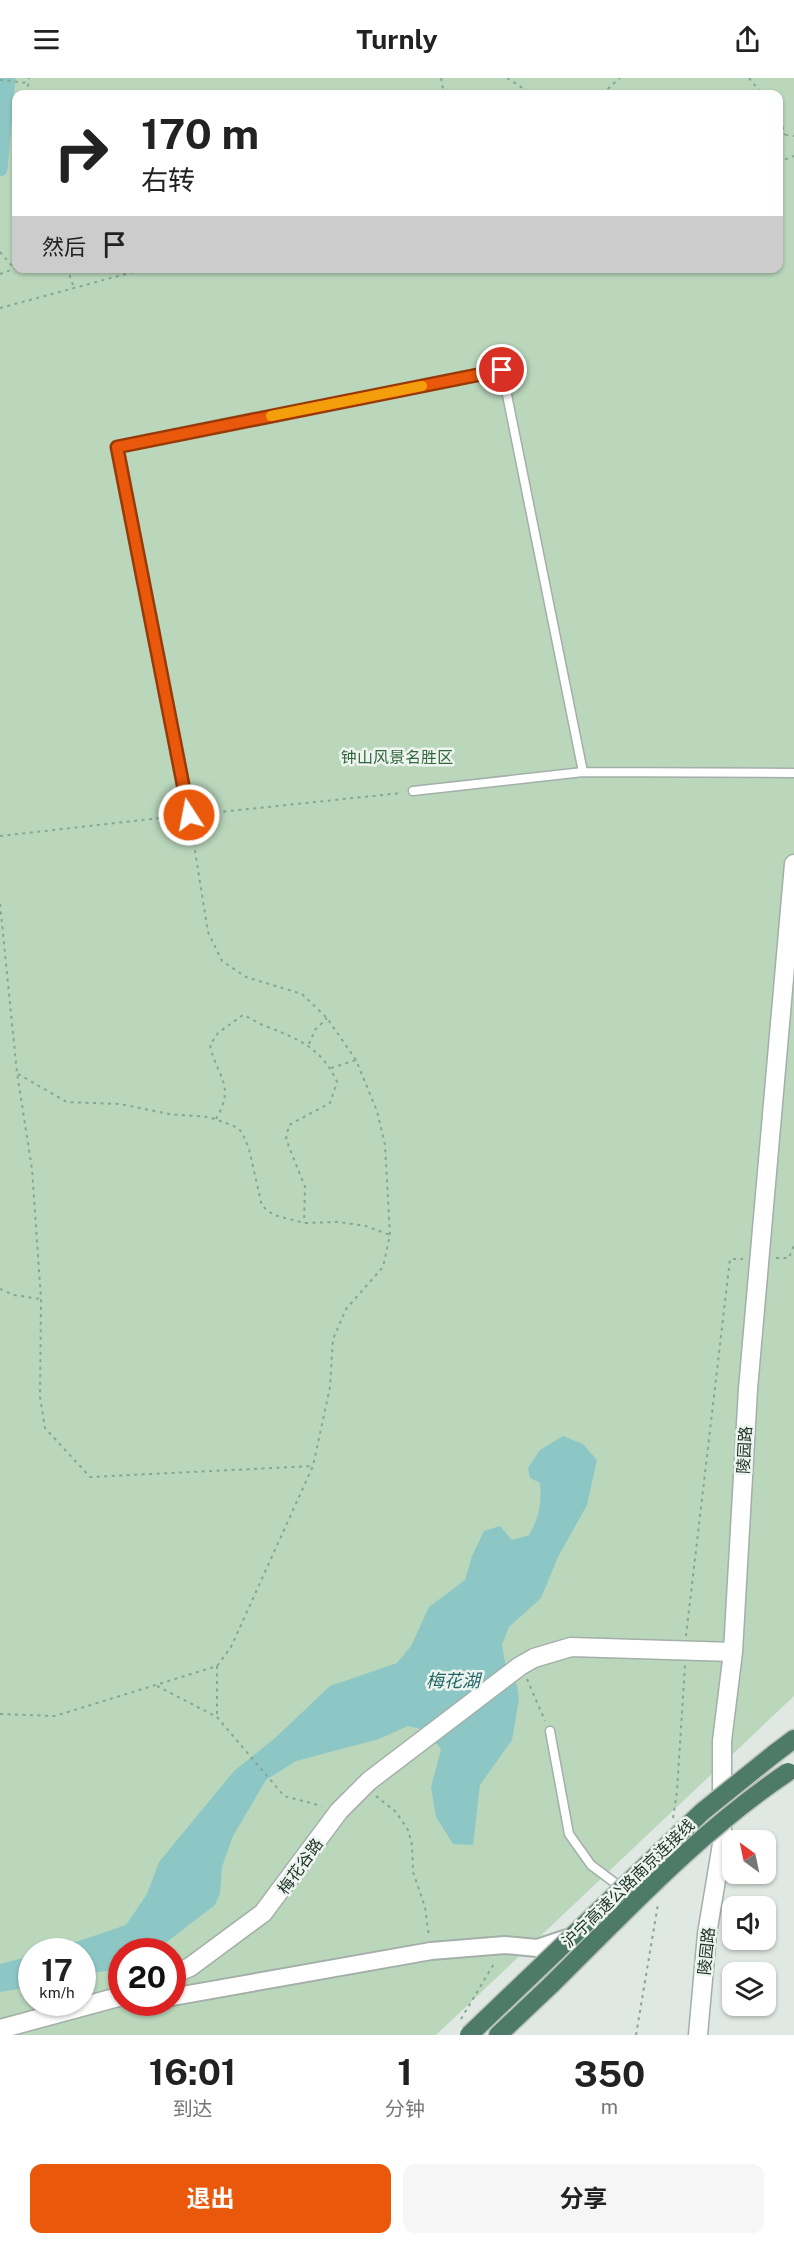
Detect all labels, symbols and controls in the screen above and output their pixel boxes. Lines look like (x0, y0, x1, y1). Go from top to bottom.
icon: menu (30, 23, 63, 56)
text: Turnly (356, 23, 438, 55)
icon: share (731, 23, 764, 56)
text: 170 m (141, 109, 259, 158)
icon: right (42, 114, 120, 192)
text: 右转 (141, 164, 195, 196)
icon: arrive (98, 228, 131, 261)
text: 然后 (42, 234, 86, 260)
pin (476, 344, 527, 395)
icon: arrive (485, 353, 518, 386)
park label: 钟山风景名胜区 (341, 748, 453, 767)
position arrow (157, 783, 221, 847)
street label: 陵园路 (734, 1426, 755, 1474)
water label: 梅花湖 (426, 1670, 483, 1691)
street label: 沪宁高速公路南京连接线 (558, 1815, 698, 1951)
north arrow (722, 1830, 776, 1884)
map controls (722, 1830, 776, 2016)
street label: 梅花谷路 (274, 1835, 327, 1898)
button: sound (722, 1896, 776, 1950)
street label: 陵园路 (695, 1926, 718, 1976)
speed limit sign: 20 (108, 1938, 186, 2016)
text: 17 (41, 1952, 73, 1988)
button: layers (722, 1962, 776, 2016)
text: km/h (39, 1984, 75, 2001)
text: 16:01 (149, 2051, 236, 2093)
text: 1 (397, 2051, 413, 2093)
text: 350 (574, 2053, 645, 2095)
text: m (601, 2095, 618, 2119)
text: 到达 (173, 2097, 213, 2121)
text: 分钟 (385, 2097, 425, 2121)
button: 退出 (30, 2164, 391, 2233)
button: 分享 (403, 2164, 764, 2233)

